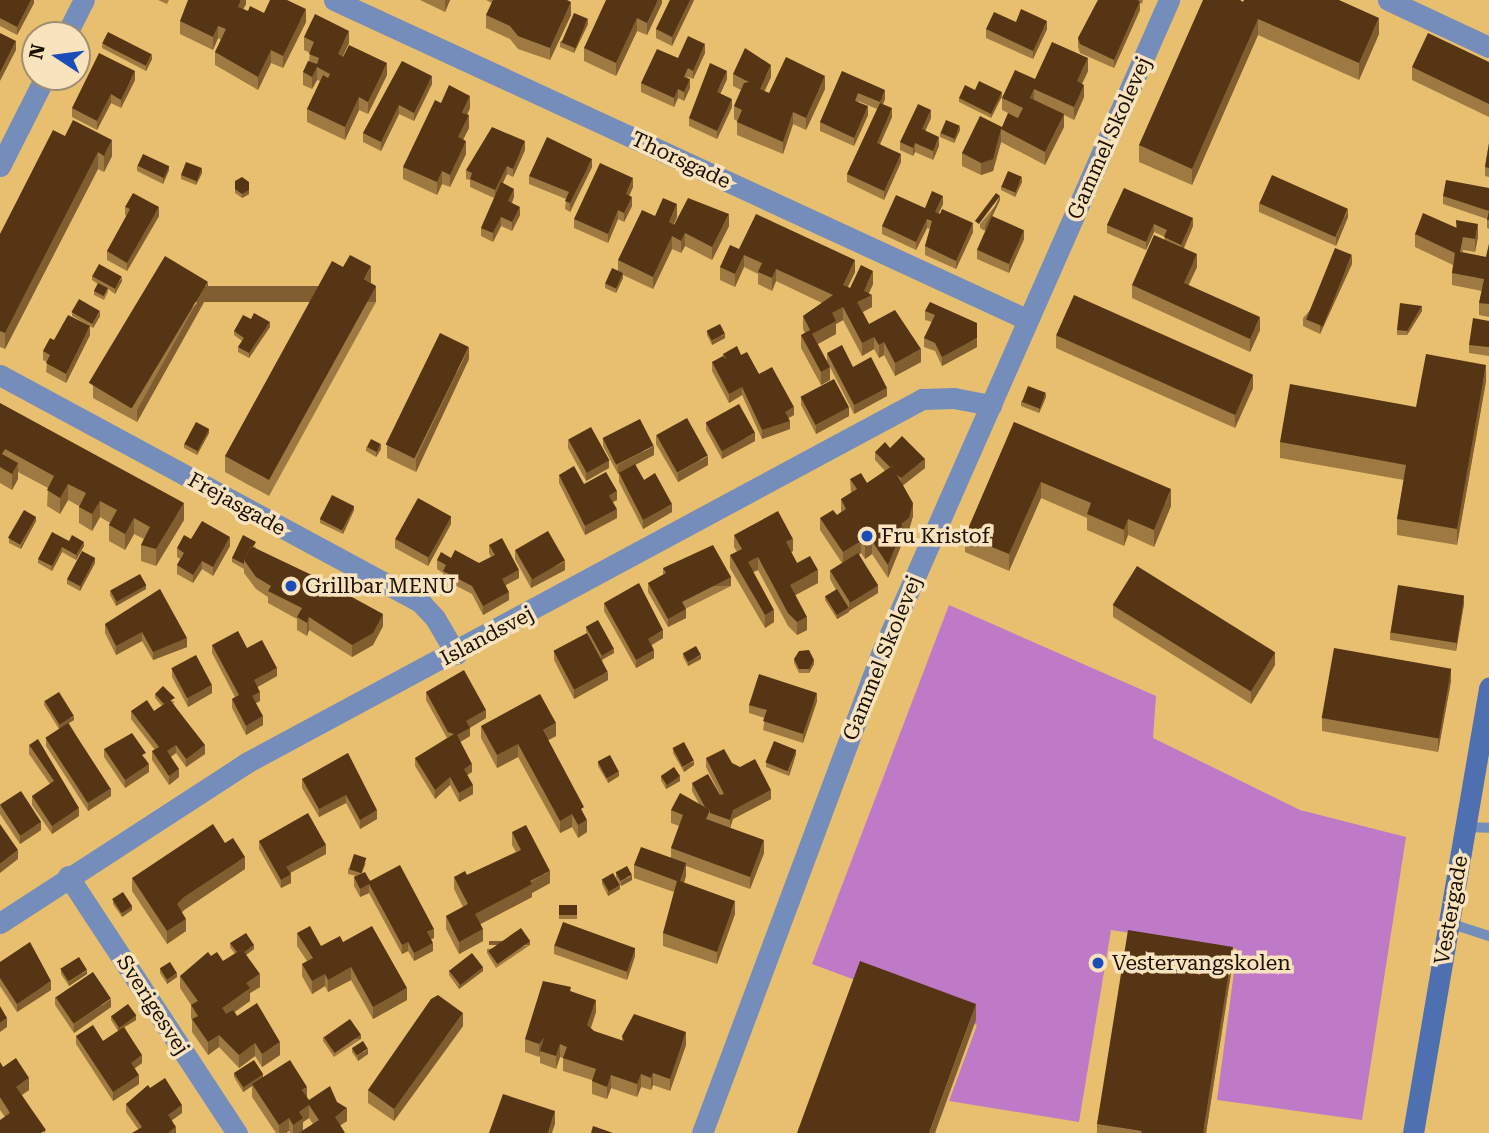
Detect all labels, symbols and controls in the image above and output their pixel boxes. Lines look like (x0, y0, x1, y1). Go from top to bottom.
north arrow (21, 21, 91, 91)
text: N (24, 42, 50, 61)
street label: Gammel Skolevej (1062, 53, 1156, 223)
street label: Thorsgade (627, 126, 735, 194)
street label: Frejasgade (184, 467, 290, 541)
place label: Fru Kristof (881, 523, 990, 549)
marker: Fru Kristof (859, 528, 875, 544)
street label: Gammel Skolevej (837, 572, 927, 744)
place label: Grillbar MENU (305, 573, 456, 599)
marker: Grillbar MENU (283, 578, 299, 594)
street label: Islandsvej (436, 601, 538, 671)
street label: Vestergade (1429, 854, 1473, 966)
street label: Sverigesvej (111, 950, 195, 1060)
place label: Vestervangskolen (1112, 950, 1291, 976)
marker: Vestervangskolen (1090, 955, 1106, 971)

